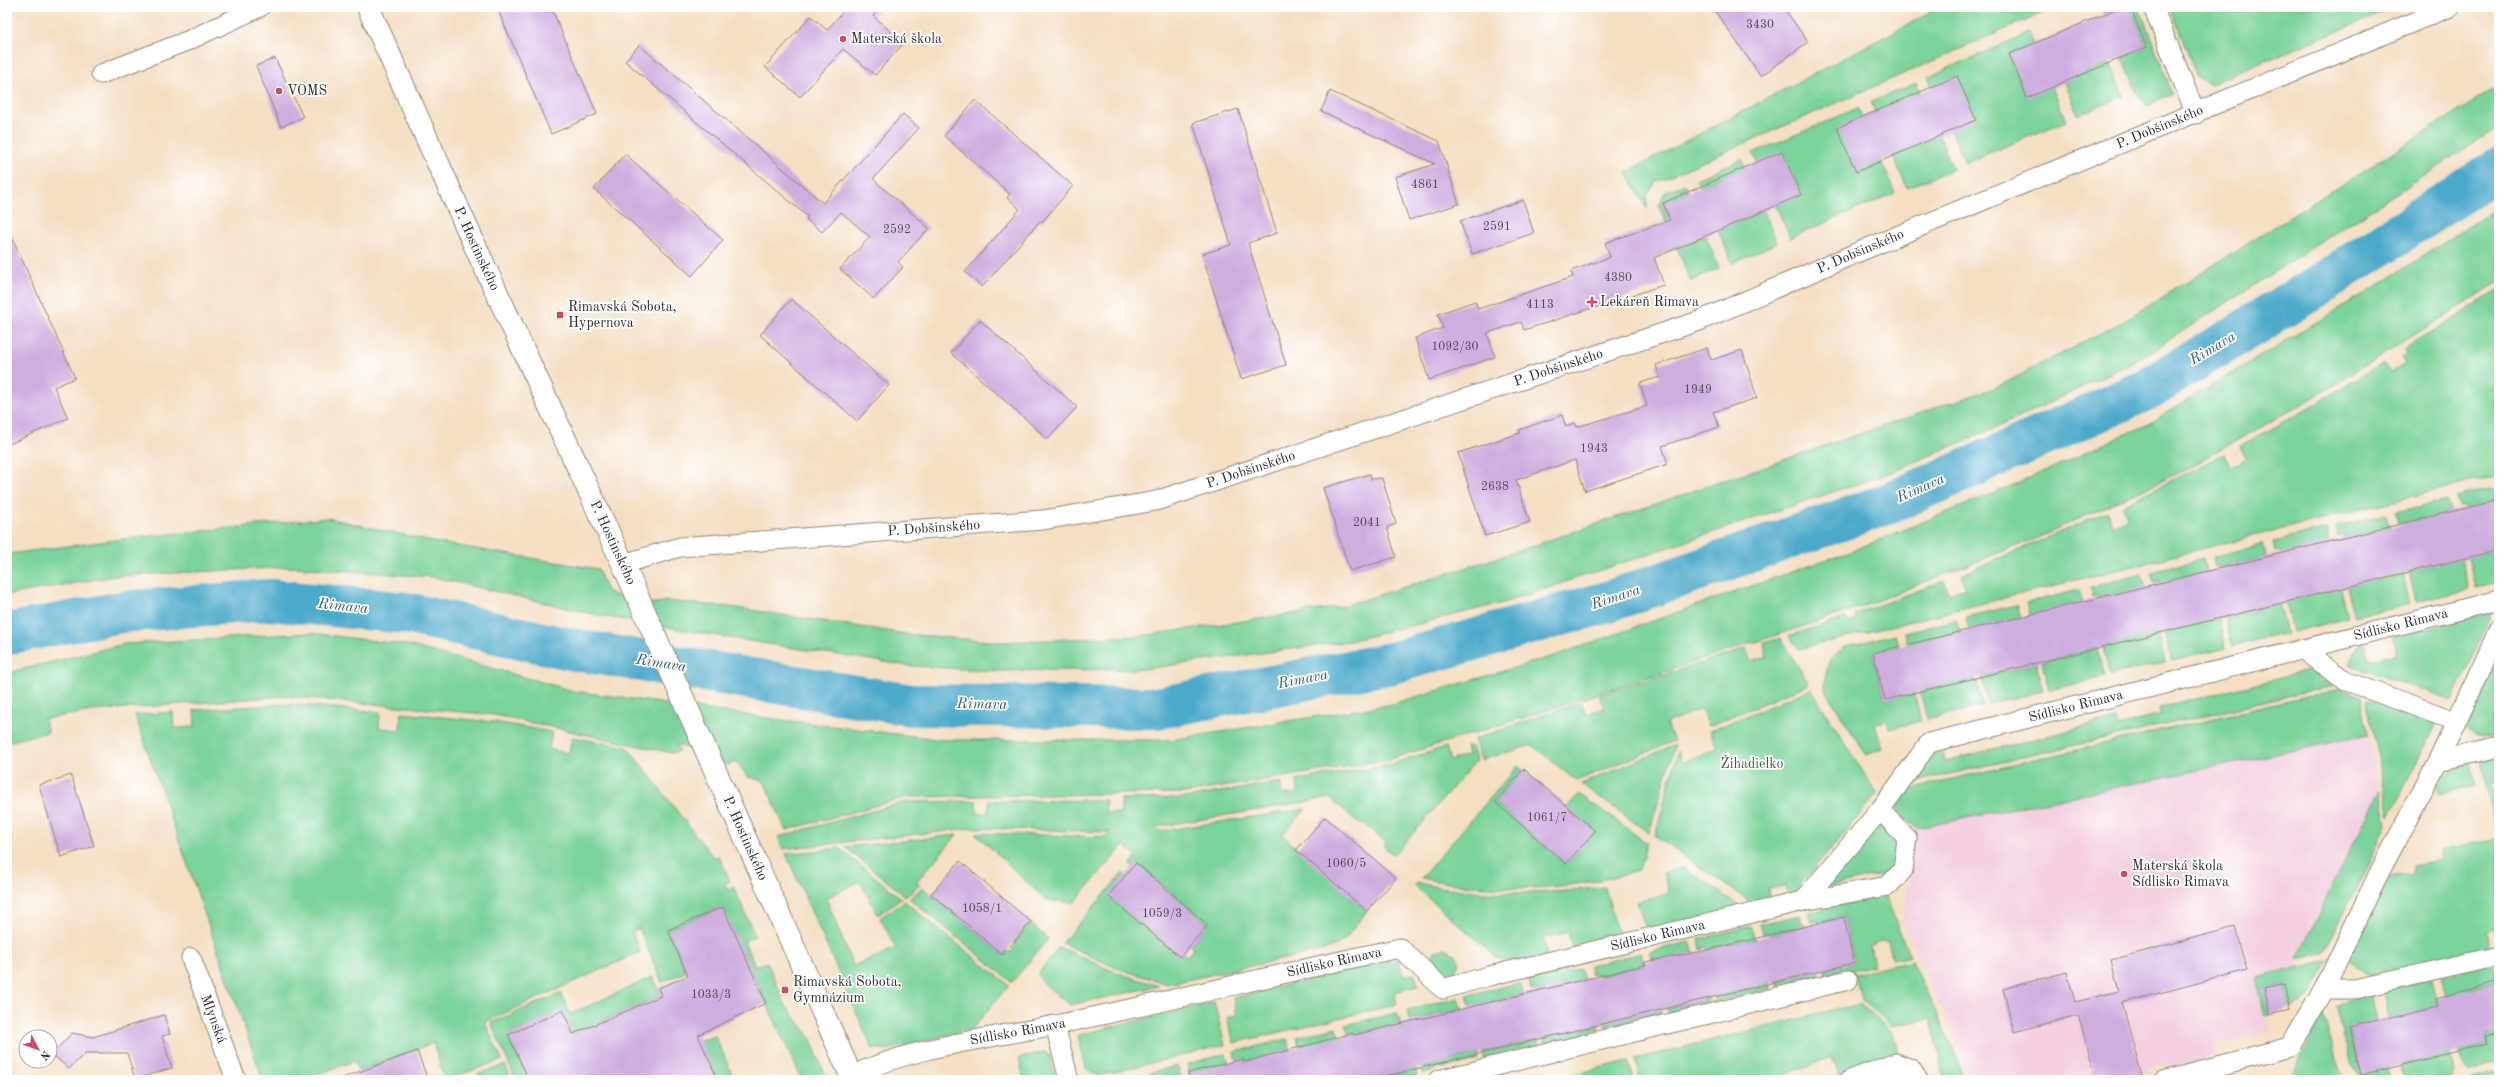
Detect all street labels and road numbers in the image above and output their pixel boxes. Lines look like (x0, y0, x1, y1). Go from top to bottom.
street label: P. Dobšinského (2114, 103, 2205, 151)
street label: P. Hostinského (451, 205, 502, 293)
street label: P. Dobšinského (1815, 227, 1906, 276)
street label: P. Dobšinského (1512, 346, 1605, 389)
street label: P. Dobšinského (1205, 448, 1297, 491)
street label: P. Hostinského (588, 498, 638, 587)
street label: P. Dobšinského (887, 518, 981, 539)
street label: Sídlisko Rimava (2352, 606, 2450, 643)
street label: Sídlisko Rimava (2027, 688, 2125, 725)
street label: P. Hostinského (720, 794, 770, 883)
street label: Sídlisko Rimava (1609, 918, 1706, 954)
street label: Sídlisko Rimava (1285, 945, 1383, 980)
street label: Mlynská (198, 993, 229, 1045)
street label: Sídlisko Rimava (969, 1016, 1067, 1048)

